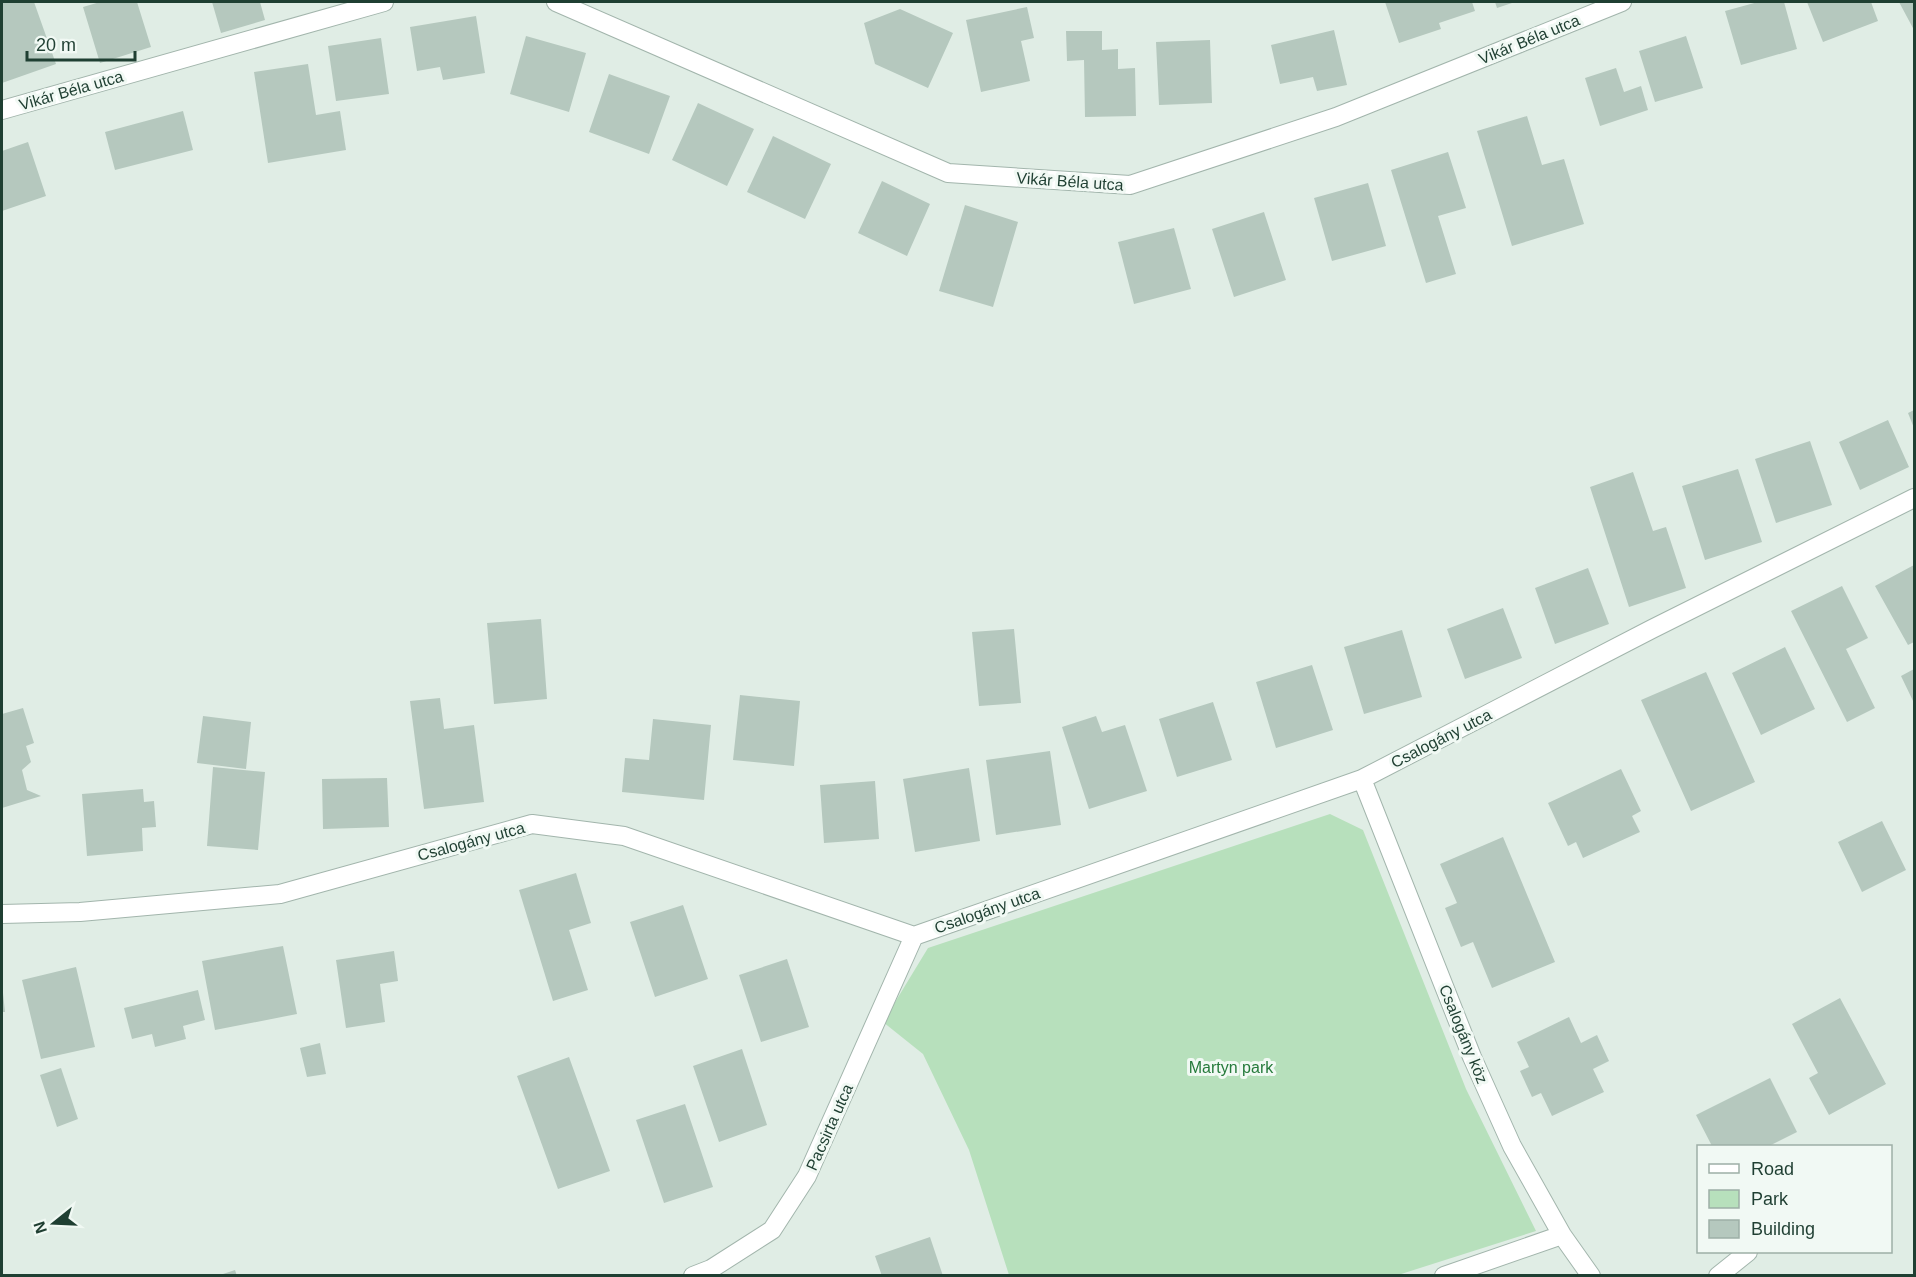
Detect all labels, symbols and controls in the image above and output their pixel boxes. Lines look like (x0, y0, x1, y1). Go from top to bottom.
street label: Vikár Béla utca (1476, 11, 1582, 67)
scale bar (27, 24, 135, 62)
text: 20 m (36, 35, 76, 55)
street label: Vikár Béla utca (17, 67, 125, 113)
street label: Vikár Béla utca (1016, 169, 1124, 194)
street label: Csalogány utca (1388, 706, 1494, 771)
street label: Csalogány utca (416, 819, 527, 864)
street label: Csalogány utca (932, 884, 1042, 936)
street label: Csalogány köz (1436, 982, 1491, 1086)
park label: Martyn park (1189, 1059, 1274, 1076)
street label: Pacsirta utca (803, 1081, 856, 1173)
legend (1697, 1145, 1892, 1253)
text: Road (1751, 1159, 1794, 1179)
text: Park (1751, 1189, 1789, 1209)
north arrow (24, 1193, 84, 1253)
text: N (30, 1219, 50, 1236)
text: Building (1751, 1219, 1815, 1239)

